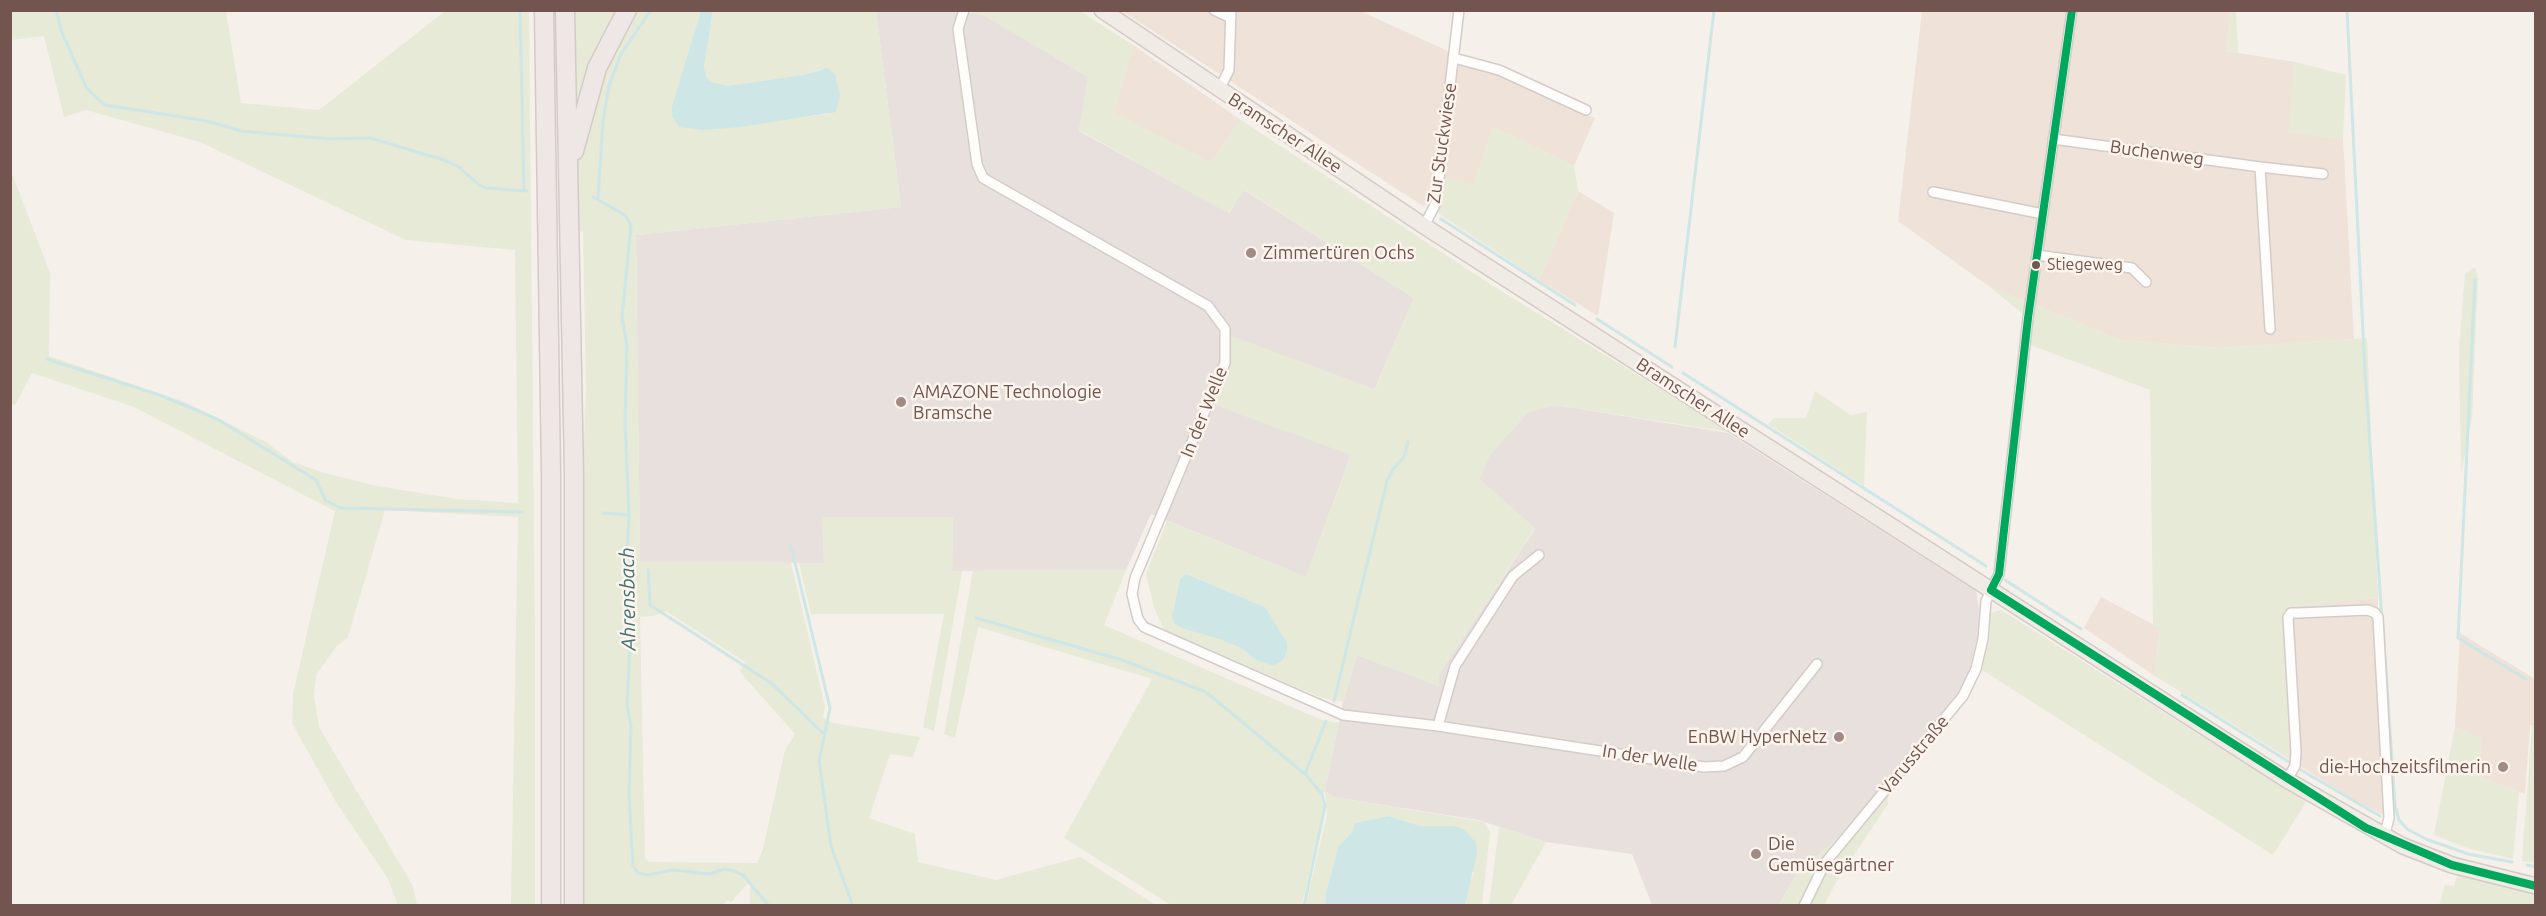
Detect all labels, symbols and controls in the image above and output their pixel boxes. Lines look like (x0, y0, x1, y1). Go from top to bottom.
street label: Zur Stuckwiese (1423, 81, 1461, 205)
street label: Bramscher Allee (1224, 88, 1346, 178)
street label: Buchenweg (2109, 136, 2205, 170)
place label: Zimmertüren Ochs (1263, 242, 1414, 264)
marker: Zimmertüren Ochs (1244, 246, 1258, 260)
place label: Stiegeweg (2047, 255, 2123, 275)
marker: Stiegeweg (2030, 259, 2042, 271)
street label: Bramscher Allee (1632, 353, 1754, 443)
street label: In der Welle (1176, 363, 1232, 461)
place label: AMAZONE Technologie Bramsche (913, 381, 1102, 424)
marker: AMAZONE Technologie Bramsche (894, 395, 908, 409)
water label: Ahrensbach (615, 547, 641, 651)
street label: Varusstraße (1875, 711, 1953, 799)
place label: EnBW HyperNetz (1688, 726, 1827, 748)
marker: EnBW HyperNetz (1832, 730, 1846, 744)
street label: In der Welle (1601, 740, 1699, 776)
place label: die-Hochzeitsfilmerin (2319, 756, 2491, 778)
marker: die-Hochzeitsfilmerin (2496, 760, 2510, 774)
place label: Die Gemüsegärtner (1768, 833, 1894, 876)
marker: Die Gemüsegärtner (1749, 847, 1763, 861)

